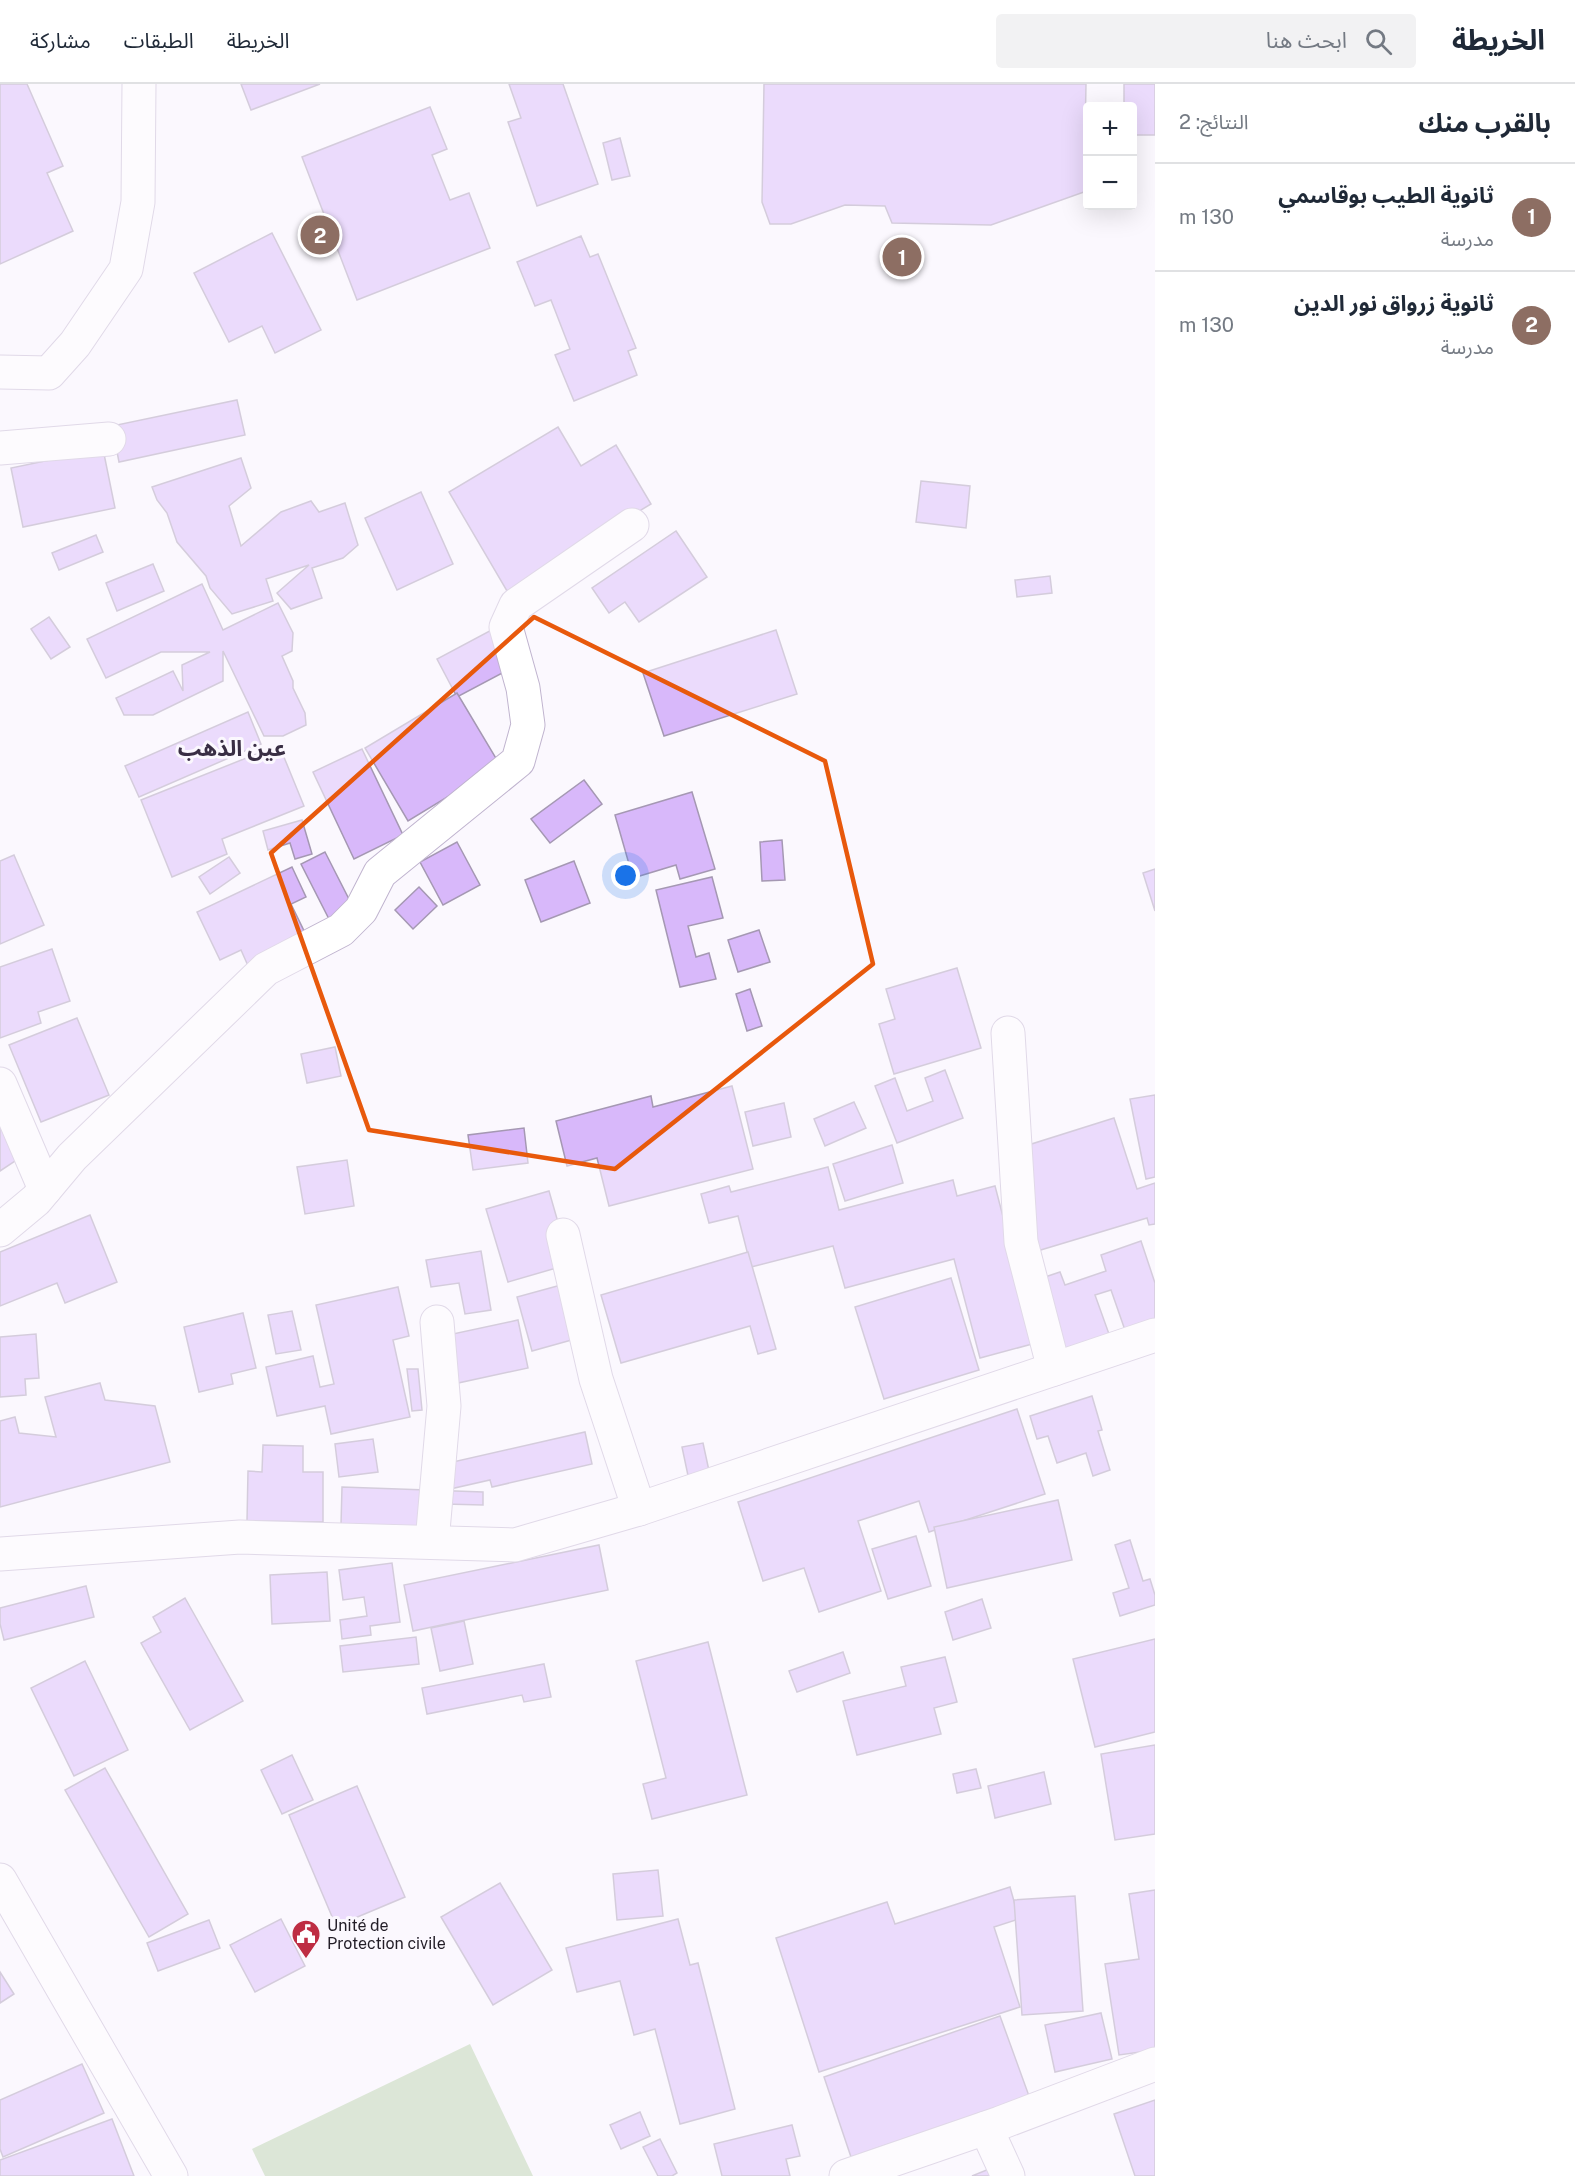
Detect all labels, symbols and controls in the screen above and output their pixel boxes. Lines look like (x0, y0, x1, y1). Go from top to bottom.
search box (996, 14, 1416, 68)
text: الخريطة (1452, 23, 1545, 56)
icon: search (1362, 25, 1395, 58)
text: ابحث هنا (1266, 27, 1347, 53)
text: مشاركة (30, 28, 91, 53)
text: الطبقات (124, 28, 194, 53)
text: الخريطة (227, 28, 290, 53)
map controls (1083, 102, 1137, 210)
button: + (1083, 102, 1137, 156)
text: بالقرب منك (1418, 107, 1551, 138)
text: النتائج: 2 (1179, 110, 1249, 134)
button: − (1083, 156, 1137, 210)
text: ثانوية الطيب بوقاسمي (1278, 182, 1494, 208)
text: 130 m (1179, 205, 1234, 229)
text: 1 (1527, 205, 1536, 229)
pin: 2 (300, 212, 340, 258)
text: مدرسة (1441, 227, 1494, 251)
pin: 1 (882, 234, 922, 279)
text: ثانوية زرواق نور الدين (1294, 290, 1494, 316)
text: 130 m (1179, 313, 1234, 337)
text: 2 (1525, 313, 1538, 337)
text: مدرسة (1441, 335, 1494, 359)
district label: عين الذهب (178, 735, 286, 761)
your location (611, 861, 640, 890)
place label: Unité de Protection civile (327, 1916, 446, 1953)
public building icon: Unité de Protection civile (290, 1918, 322, 1960)

